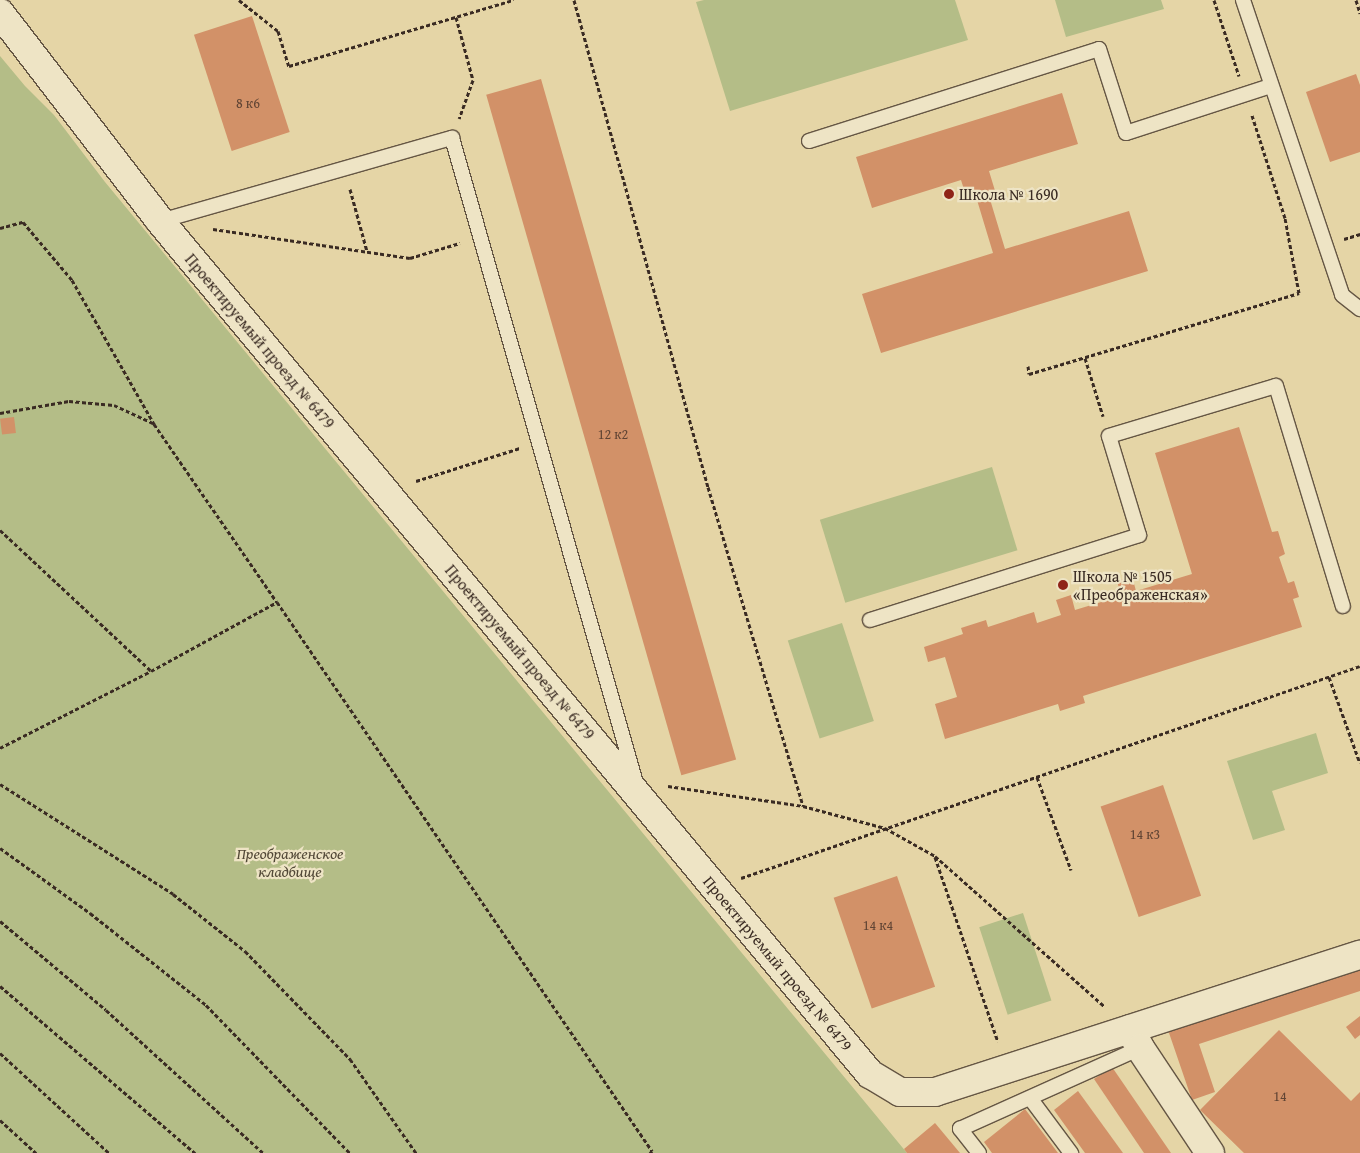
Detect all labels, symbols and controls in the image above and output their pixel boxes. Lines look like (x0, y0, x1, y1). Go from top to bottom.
house number: 8 к6 (236, 95, 260, 111)
place label: Школа № 1690 (959, 184, 1058, 204)
marker: Школа № 1690 (943, 188, 955, 200)
street label: Проектируемый проезд № 6479 (181, 250, 339, 432)
house number: 12 к2 (598, 426, 628, 442)
street label: Проектируемый проезд № 6479 (441, 561, 599, 743)
place label: Школа № 1505 «Преображенская» (1073, 566, 1208, 604)
marker: Школа № 1505 «Преображенская» (1057, 579, 1069, 591)
house number: 14 к3 (1130, 826, 1160, 842)
park label: Преображенское кладбище (236, 843, 344, 881)
street label: Проектируемый проезд № 6479 (699, 872, 857, 1054)
house number: 14 к4 (863, 917, 893, 933)
house number: 14 (1273, 1088, 1287, 1104)

